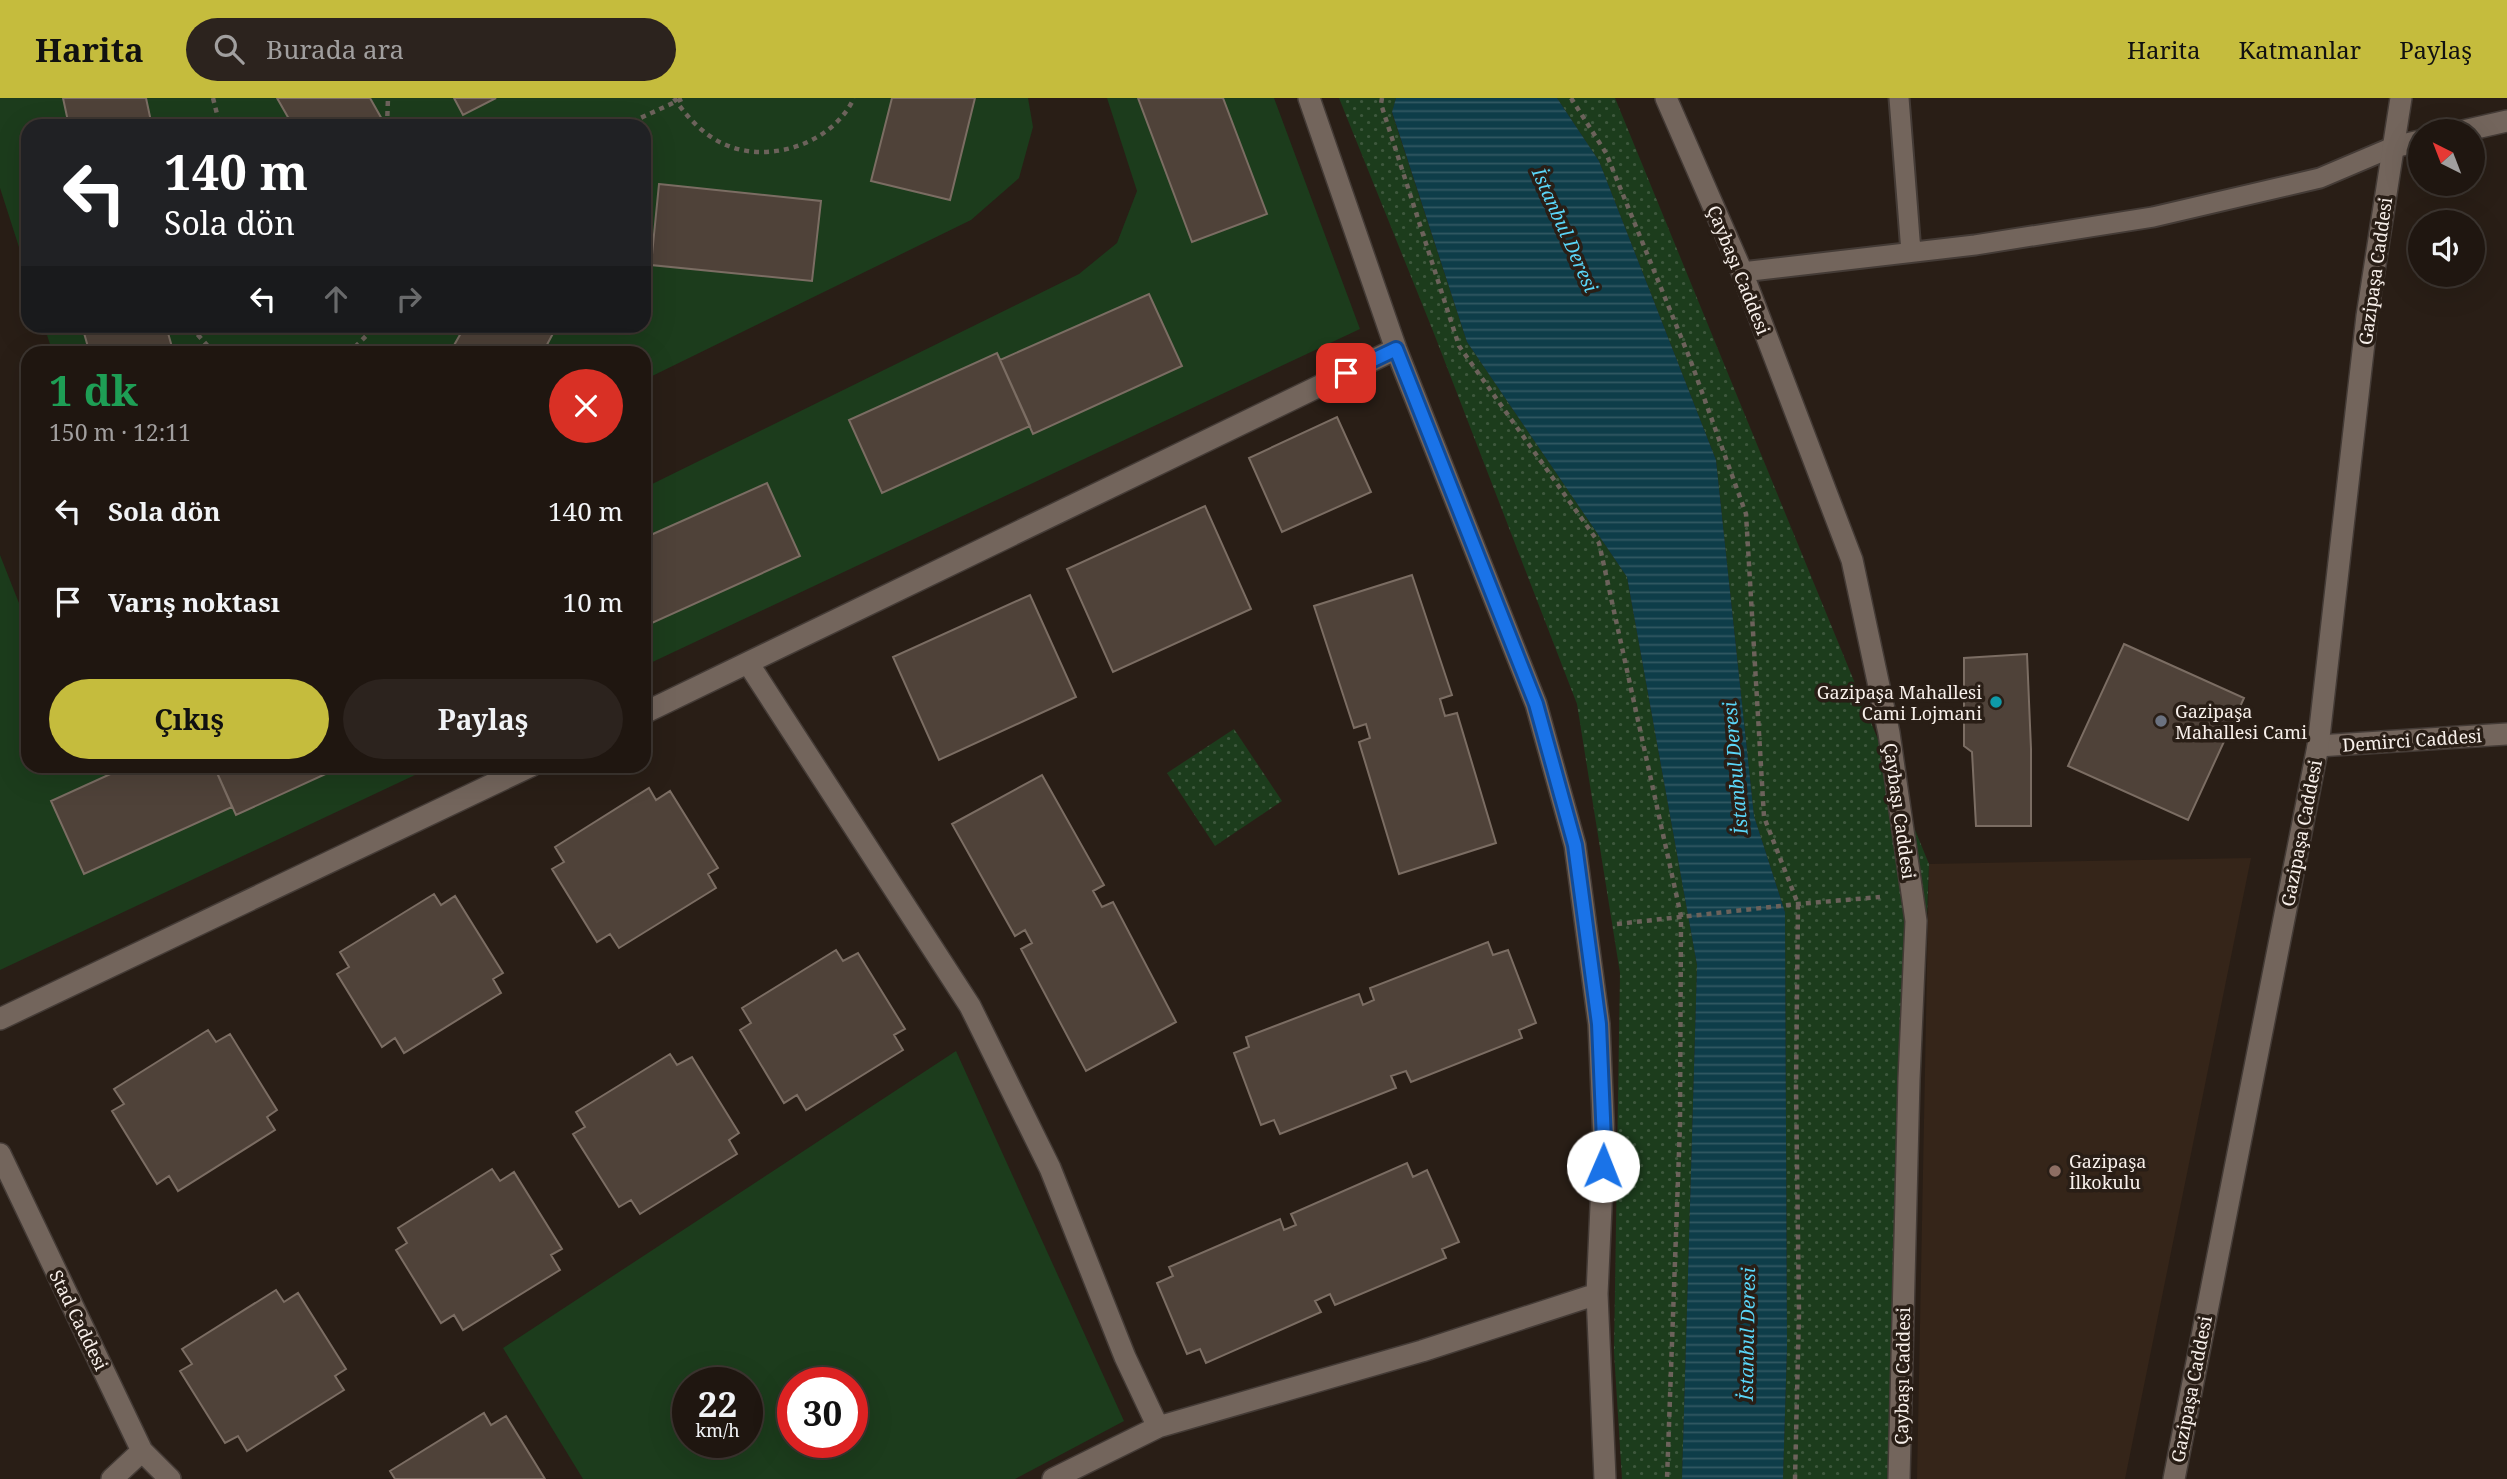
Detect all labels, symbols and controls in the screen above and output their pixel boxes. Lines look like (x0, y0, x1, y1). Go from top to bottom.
search box (186, 18, 676, 81)
text: Harita (35, 27, 144, 72)
icon: search (210, 30, 248, 68)
text: Burada ara (266, 31, 404, 67)
text: Harita (2127, 33, 2200, 66)
text: Katmanlar (2238, 33, 2361, 66)
text: Paylaş (2399, 33, 2472, 66)
north arrow (2408, 119, 2485, 196)
map controls (2408, 119, 2485, 287)
text: 140 m (164, 138, 308, 204)
icon: left (49, 147, 140, 238)
water label: İstanbul Deresi (1526, 163, 1604, 296)
street label: Gazipaşa Caddesi (2353, 195, 2397, 346)
text: Sola dön (164, 201, 295, 244)
street label: Çaybaşı Caddesi (1702, 202, 1776, 338)
button: sound (2408, 210, 2485, 287)
icon: left (244, 280, 282, 318)
icon: ahead (317, 280, 355, 318)
icon: right (390, 280, 428, 318)
pin (1316, 343, 1376, 403)
icon: arrive (1327, 354, 1365, 392)
text: 1 dk (49, 361, 138, 418)
button: close (549, 369, 623, 443)
text: 150 m · 12:11 (49, 416, 191, 448)
icon: left (49, 492, 87, 530)
text: Sola dön (108, 493, 221, 529)
text: 140 m (548, 493, 623, 529)
icon: arrive (49, 583, 87, 621)
text: Varış noktası (108, 584, 280, 620)
text: 10 m (563, 584, 623, 620)
button: Çıkış (49, 679, 329, 759)
button: Paylaş (343, 679, 623, 759)
place label: Gazipaşa Mahallesi Cami Lojmani (1817, 680, 1982, 725)
marker: Gazipaşa Mahallesi Cami Lojmani (1988, 694, 2004, 710)
place label: Gazipaşa Mahallesi Cami (2175, 699, 2307, 744)
water label: İstanbul Deresi (1716, 700, 1754, 837)
marker: Gazipaşa Mahallesi Cami (2153, 713, 2169, 729)
street label: Demirci Caddesi (2341, 723, 2483, 757)
street label: Çaybaşı Caddesi (1879, 741, 1921, 881)
street label: Gazipaşa Caddesi (2275, 757, 2327, 908)
position arrow (1566, 1129, 1640, 1203)
place label: Gazipaşa İlkokulu (2069, 1149, 2146, 1194)
marker: Gazipaşa İlkokulu (2047, 1163, 2063, 1179)
street label: Stad Caddesi (44, 1266, 114, 1374)
water label: İstanbul Deresi (1733, 1267, 1761, 1402)
street label: Çaybaşı Caddesi (1889, 1307, 1915, 1445)
street label: Gazipaşa Caddesi (2165, 1313, 2217, 1464)
speed limit sign: 30 (777, 1367, 868, 1458)
text: 22 (698, 1380, 737, 1427)
text: km/h (695, 1418, 740, 1442)

